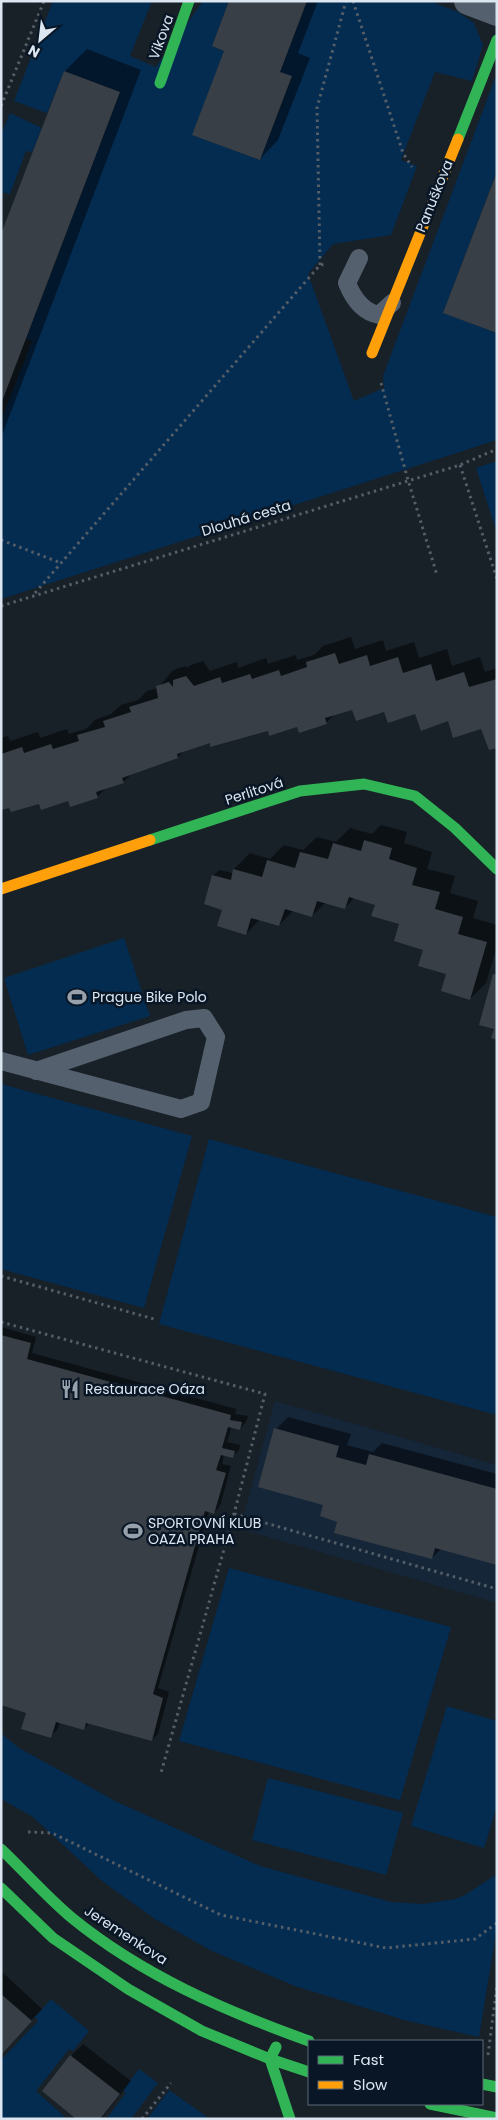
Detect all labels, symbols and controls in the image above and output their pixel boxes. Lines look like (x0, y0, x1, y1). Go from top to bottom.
street label: Vikova (144, 12, 178, 62)
north arrow (15, 15, 65, 65)
text: N (25, 40, 43, 63)
street label: Panuškova (410, 157, 458, 235)
street label: Dlouhá cesta (199, 495, 293, 541)
street label: Perlitová (222, 772, 286, 810)
sports icon: Prague Bike Polo (66, 986, 88, 1008)
place label: Prague Bike Polo (92, 987, 207, 1007)
restaurant icon: Restaurace Oáza (59, 1378, 81, 1400)
place label: Restaurace Oáza (85, 1379, 205, 1399)
place label: SPORTOVNÍ KLUB OAZA PRAHA (148, 1513, 261, 1549)
sports icon: SPORTOVNÍ KLUB OAZA PRAHA (122, 1520, 144, 1542)
street label: Jeremenkova (80, 1901, 172, 1969)
legend (308, 2040, 483, 2105)
text: Fast (353, 2049, 384, 2070)
text: Slow (353, 2074, 388, 2095)

